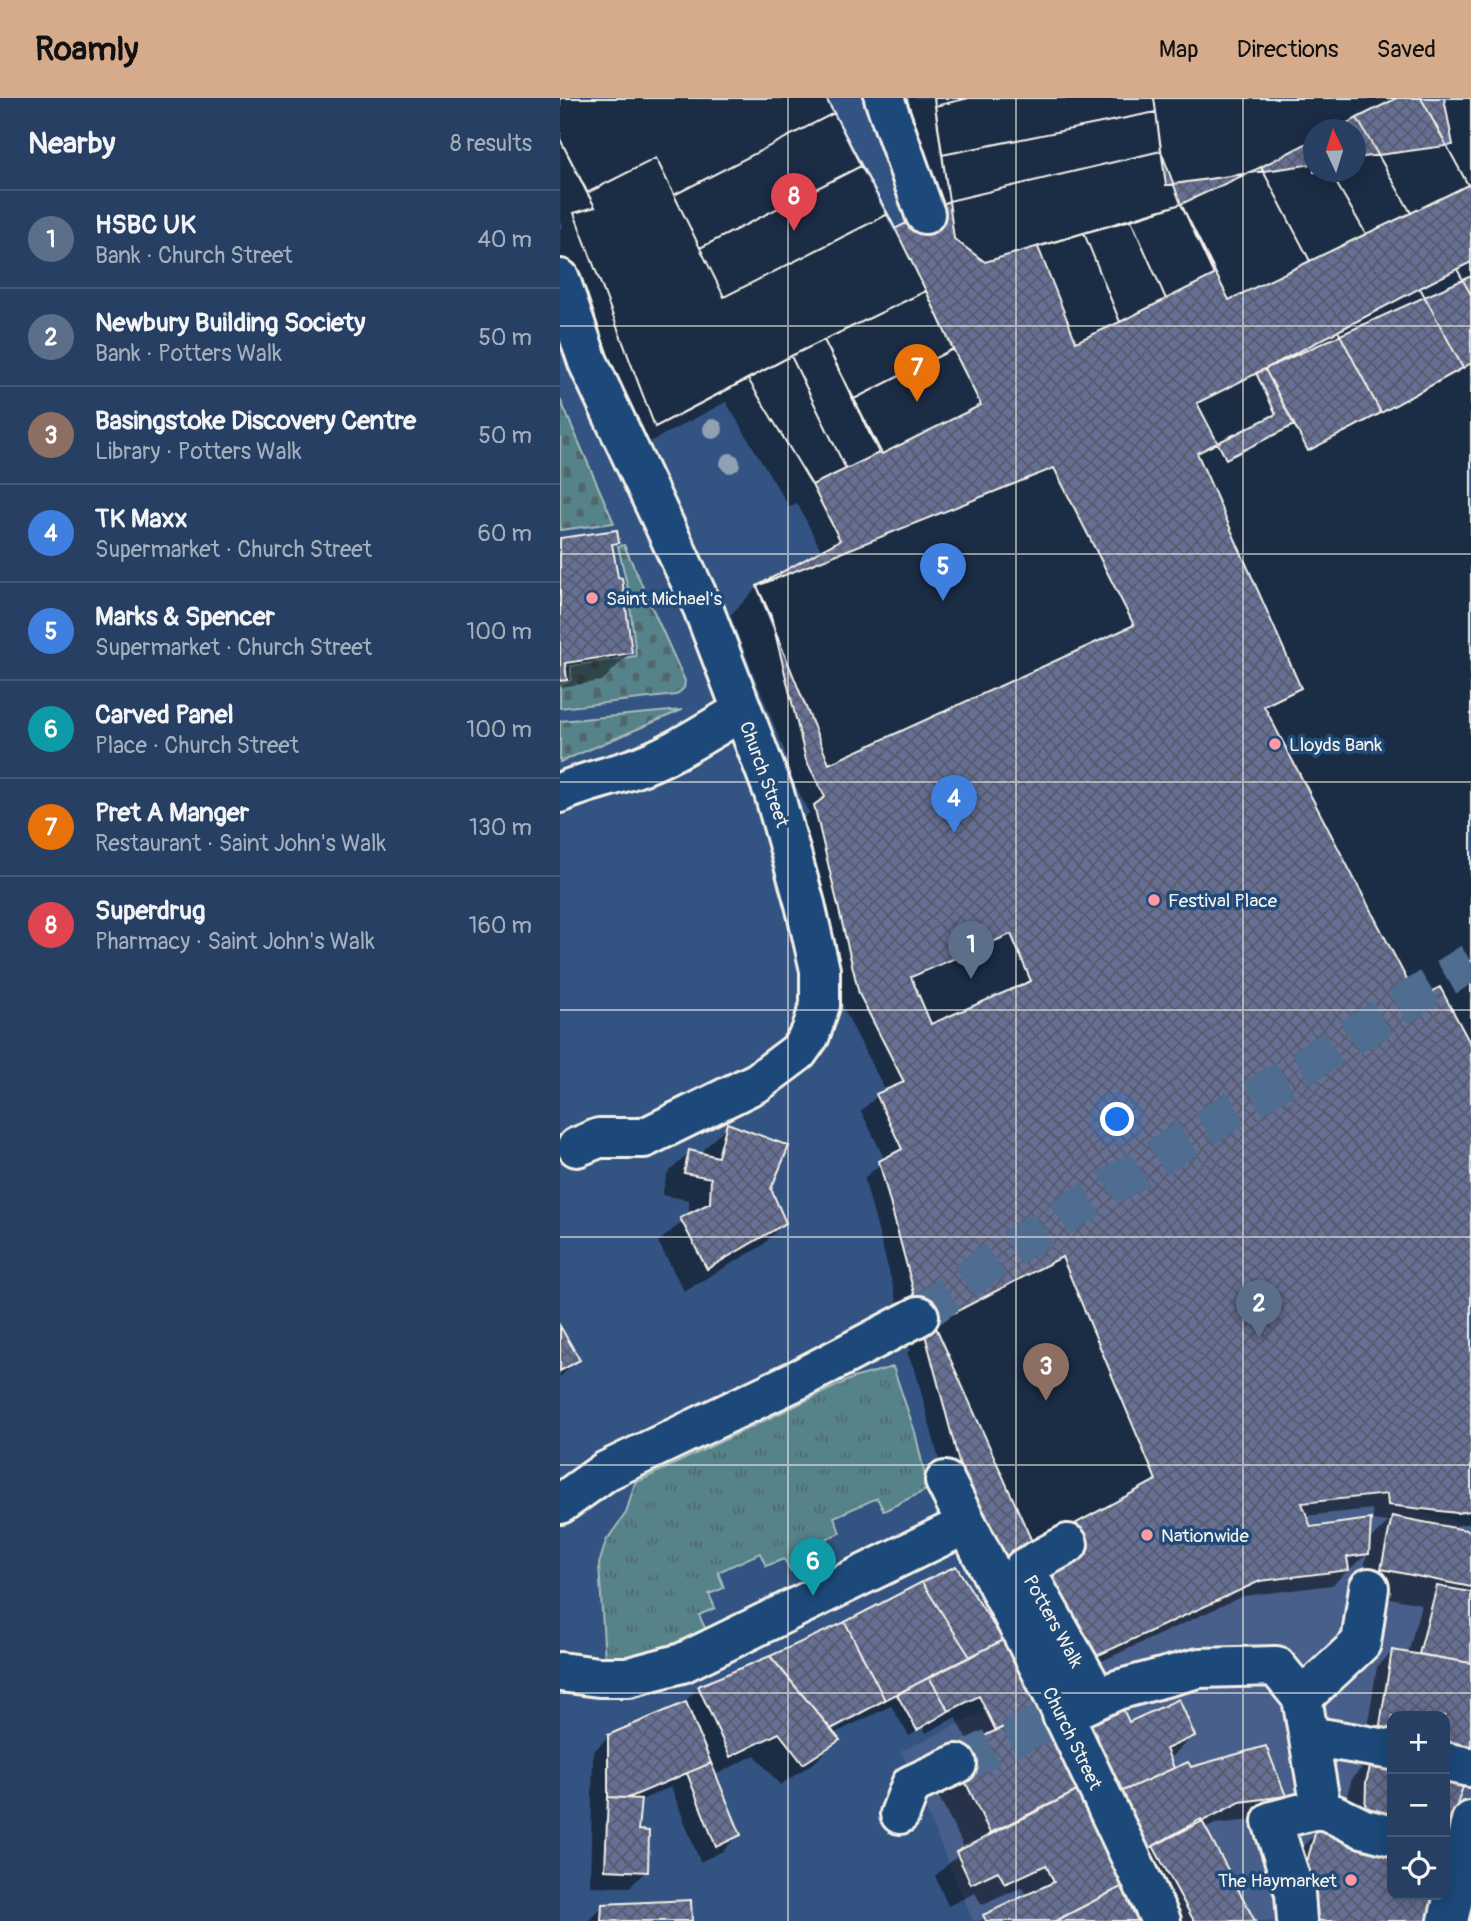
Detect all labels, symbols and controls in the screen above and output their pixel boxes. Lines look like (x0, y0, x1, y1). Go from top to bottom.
text: Roamly (35, 29, 138, 70)
text: Map (1159, 35, 1199, 64)
text: Directions (1237, 35, 1338, 64)
text: Saved (1376, 35, 1436, 64)
north arrow (1303, 119, 1366, 182)
text: Nearby (28, 125, 115, 162)
text: 8 results (450, 129, 532, 158)
pin: 8 (771, 173, 817, 231)
text: HSBC UK (95, 209, 196, 241)
text: 1 (47, 225, 56, 254)
text: 40 m (478, 225, 532, 254)
text: Bank · Church Street (95, 241, 293, 270)
text: Newbury Building Society (95, 307, 365, 339)
text: 2 (45, 323, 57, 352)
text: 50 m (478, 323, 532, 352)
text: Bank · Potters Walk (95, 339, 282, 368)
pin: 7 (894, 344, 940, 402)
text: Basingstoke Discovery Centre (95, 405, 416, 437)
text: 3 (45, 421, 57, 450)
text: 50 m (478, 421, 532, 450)
text: Library · Potters Walk (95, 437, 302, 466)
text: TK Maxx (95, 503, 188, 535)
text: 4 (44, 519, 58, 548)
text: 60 m (477, 519, 532, 548)
text: Supermarket · Church Street (95, 535, 372, 564)
pin: 5 (920, 543, 966, 601)
place label: Saint Michael's (606, 587, 723, 611)
marker: Saint Michael's (584, 590, 600, 606)
text: Marks & Spencer (95, 601, 275, 633)
text: 5 (45, 617, 57, 646)
text: 100 m (466, 617, 532, 646)
text: Supermarket · Church Street (95, 633, 372, 662)
text: Carved Panel (95, 699, 234, 731)
text: 6 (44, 715, 58, 744)
text: 100 m (466, 715, 532, 744)
street label: Church Street (734, 718, 794, 831)
text: Place · Church Street (95, 731, 299, 760)
place label: Lloyds Bank (1289, 733, 1382, 757)
marker: Lloyds Bank (1267, 736, 1283, 752)
pin: 4 (931, 775, 977, 833)
text: Pret A Manger (95, 797, 249, 829)
text: 7 (45, 813, 57, 842)
text: 130 m (469, 813, 532, 842)
text: Restaurant · Saint John's Walk (95, 829, 386, 858)
place label: Festival Place (1168, 889, 1278, 913)
marker: Festival Place (1146, 892, 1162, 908)
text: Superdrug (95, 895, 205, 927)
text: 8 (45, 911, 57, 940)
text: 160 m (468, 911, 532, 940)
pin: 1 (948, 921, 994, 979)
text: Pharmacy · Saint John's Walk (95, 927, 375, 956)
your location (1100, 1102, 1134, 1136)
pin: 2 (1236, 1280, 1282, 1338)
pin: 3 (1023, 1343, 1069, 1401)
place label: Nationwide (1161, 1524, 1250, 1548)
marker: Nationwide (1139, 1527, 1155, 1543)
pin: 6 (790, 1538, 836, 1596)
street label: Potters Walk (1018, 1571, 1088, 1672)
street label: Church Street (1037, 1683, 1107, 1794)
map controls (1387, 1711, 1450, 1900)
button: + (1387, 1711, 1450, 1774)
button: − (1387, 1774, 1450, 1837)
button: locate (1387, 1837, 1450, 1900)
place label: The Haymarket (1218, 1869, 1337, 1893)
marker: The Haymarket (1343, 1872, 1359, 1888)

